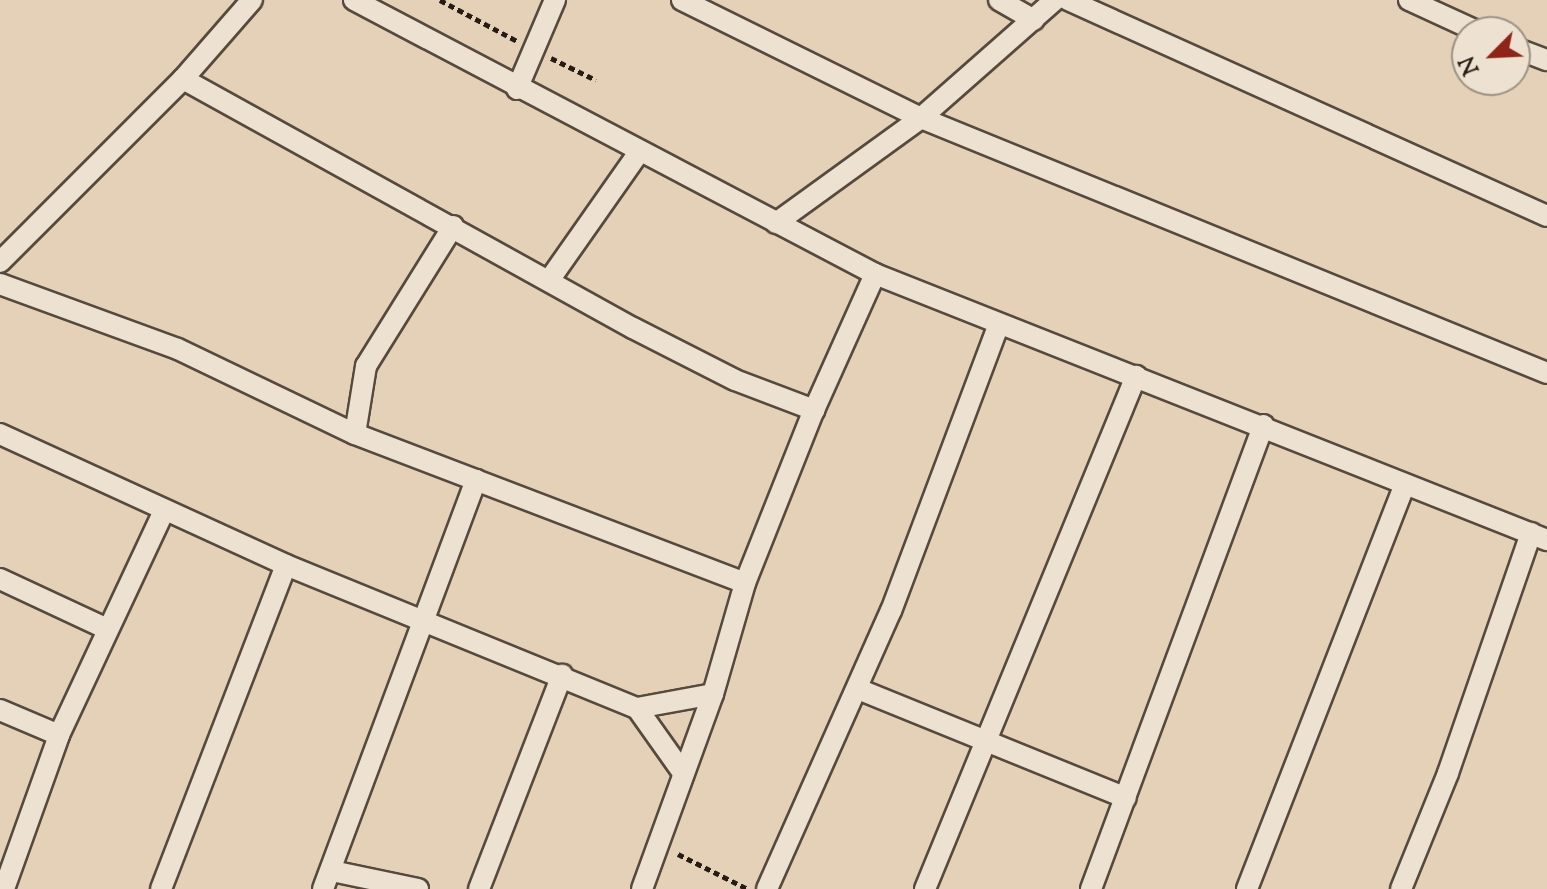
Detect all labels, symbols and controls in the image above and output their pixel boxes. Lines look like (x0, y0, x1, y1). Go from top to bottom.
north arrow (1451, 16, 1531, 96)
text: N (1453, 50, 1489, 79)

